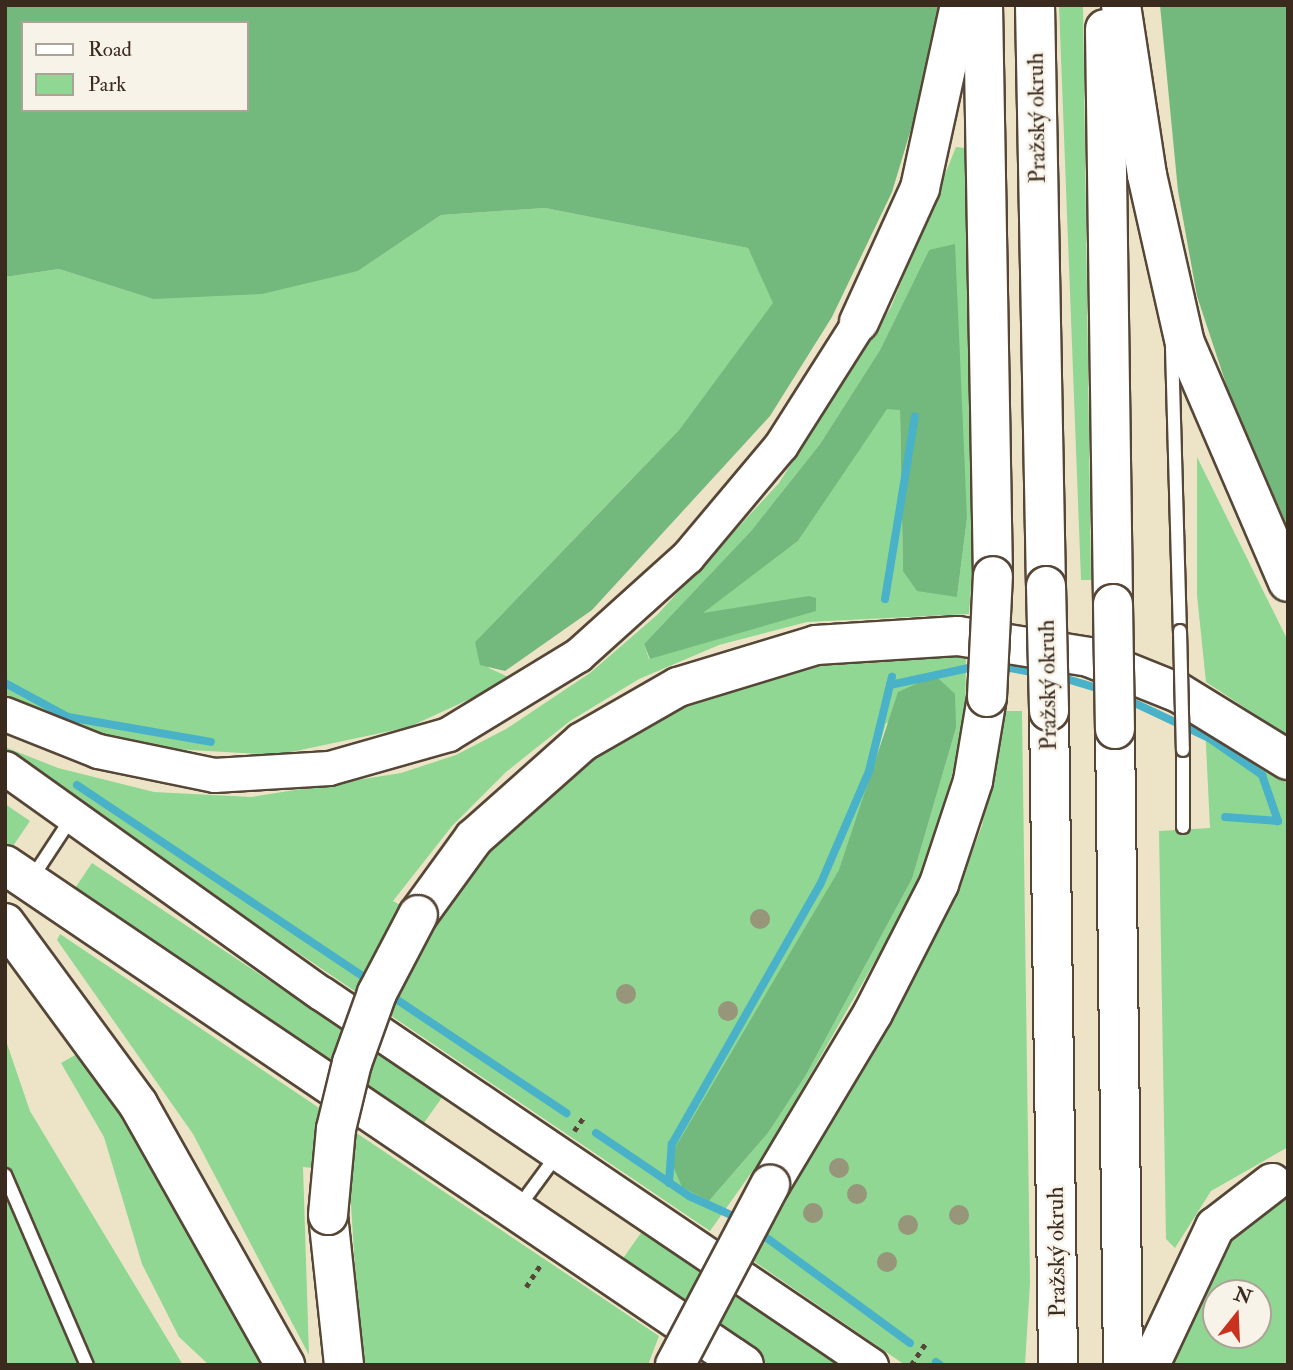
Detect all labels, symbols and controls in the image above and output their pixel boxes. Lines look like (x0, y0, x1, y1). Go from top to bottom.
legend (21, 21, 248, 112)
text: Road (88, 36, 132, 63)
street label: Pražský okruh (1022, 52, 1052, 184)
text: Park (88, 71, 126, 98)
street label: Pražský okruh (1033, 619, 1063, 751)
street label: Pražský okruh (1042, 1186, 1072, 1318)
north arrow (1202, 1279, 1272, 1349)
text: N (1231, 1282, 1255, 1310)

